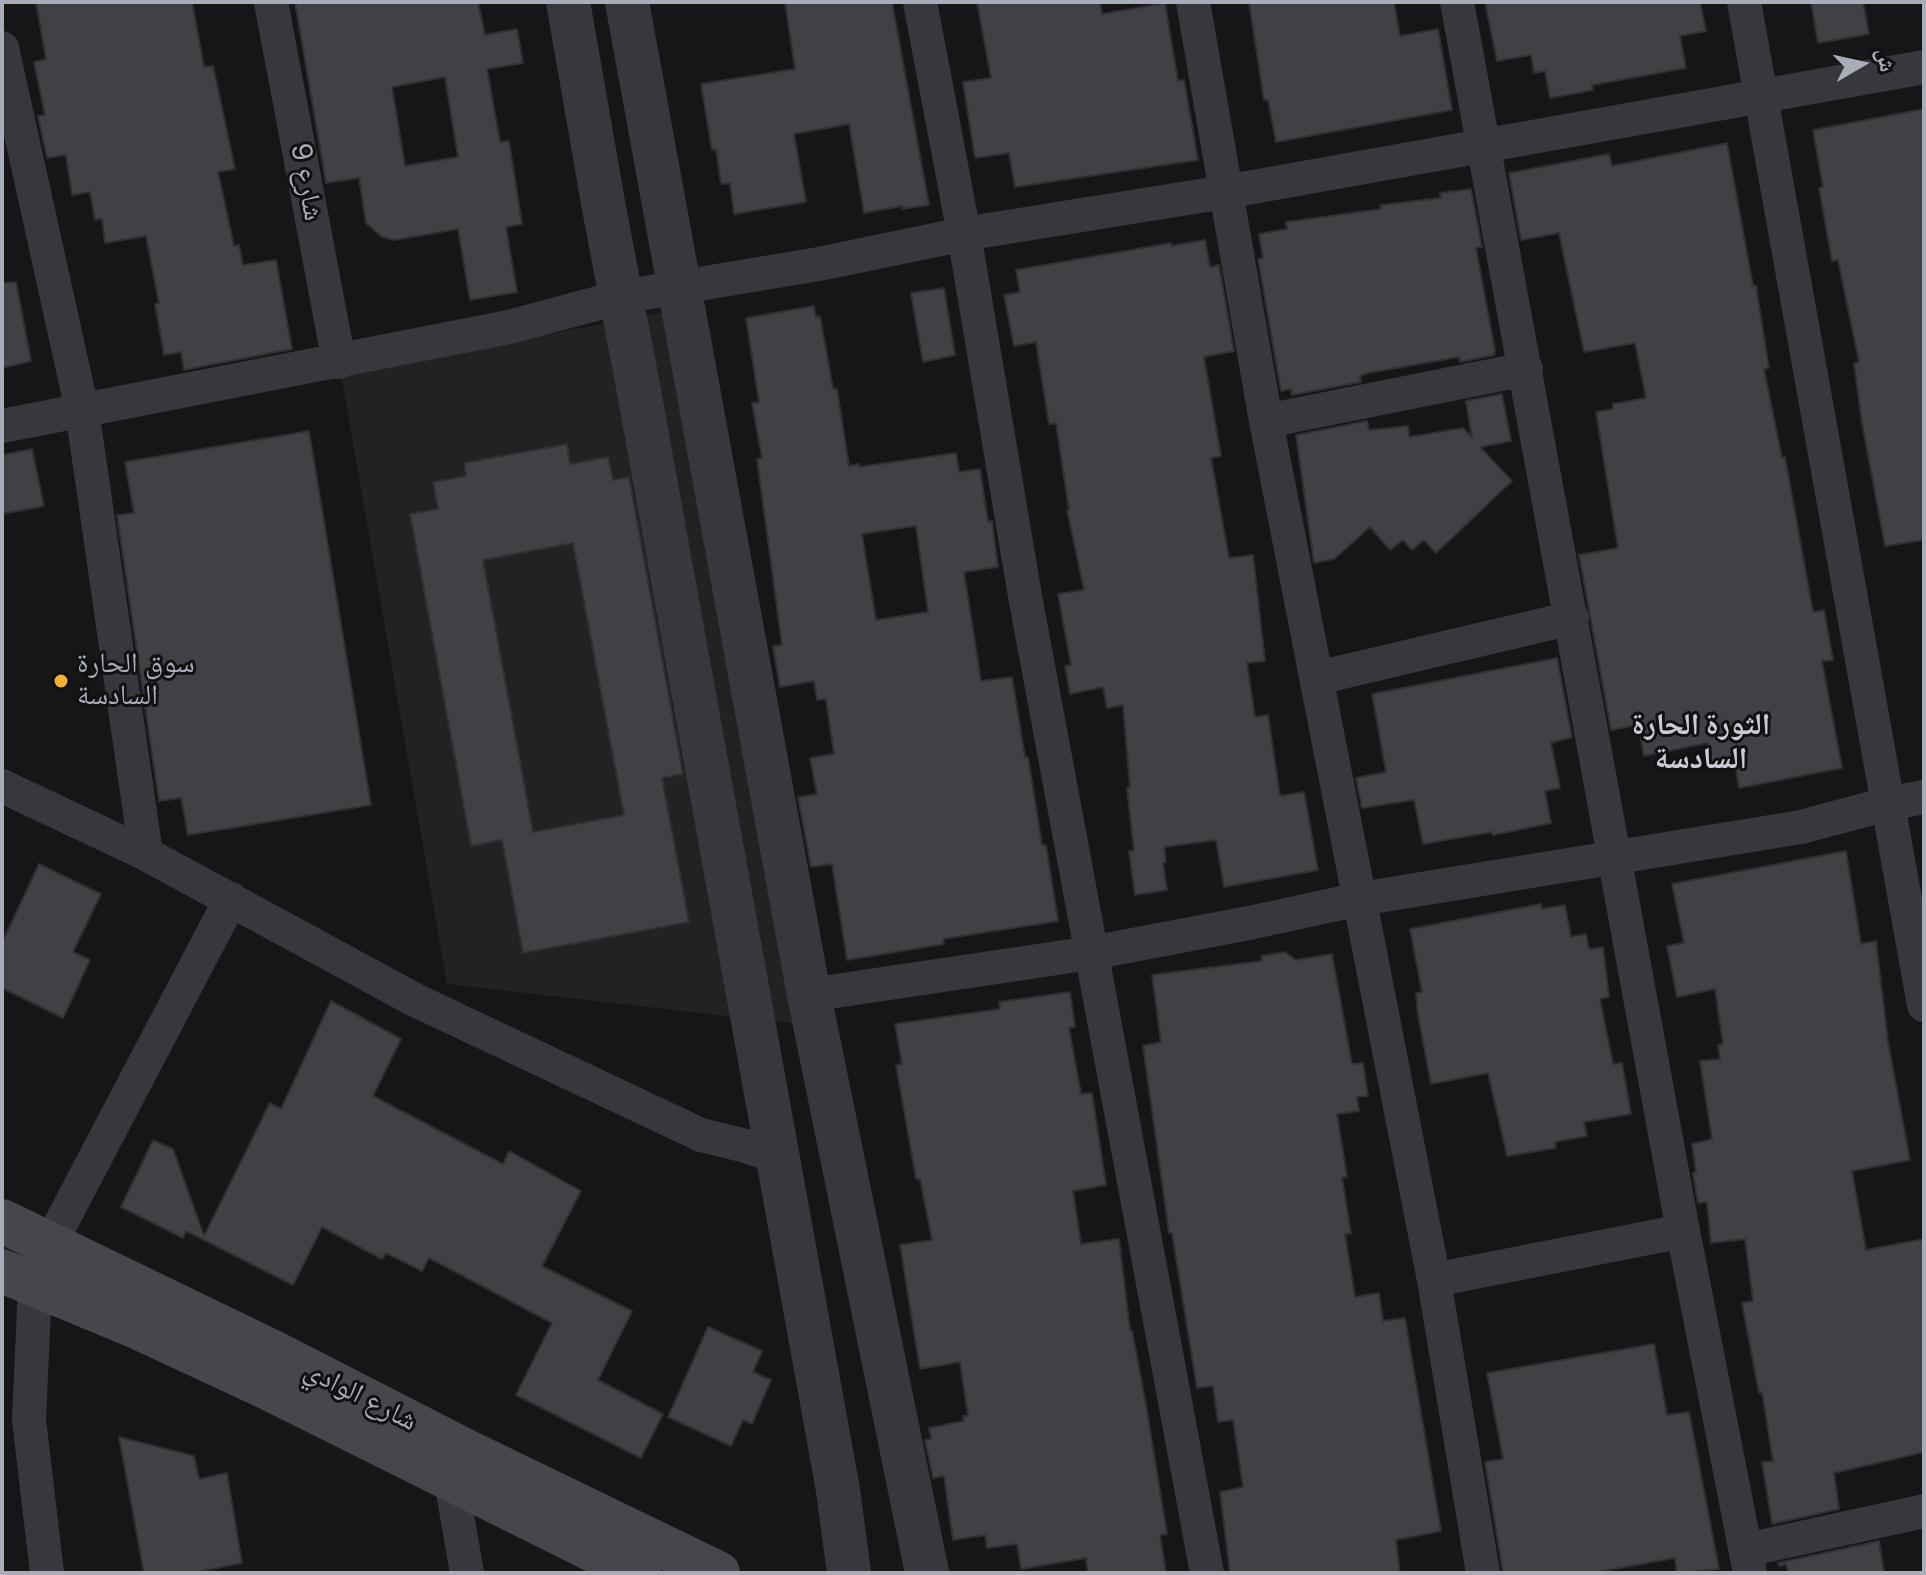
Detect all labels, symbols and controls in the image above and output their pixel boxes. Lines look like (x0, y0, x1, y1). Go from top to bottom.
north arrow (1822, 24, 1902, 104)
text: ش (1869, 46, 1903, 74)
street label: شارع 9 (281, 140, 329, 224)
place label: سوق الحارة السادسة (77, 648, 195, 714)
marker: سوق الحارة السادسة (52, 672, 70, 690)
district label: الثورة الحارة السادسة (1632, 708, 1770, 778)
street label: شارع الوادي (298, 1354, 422, 1440)

